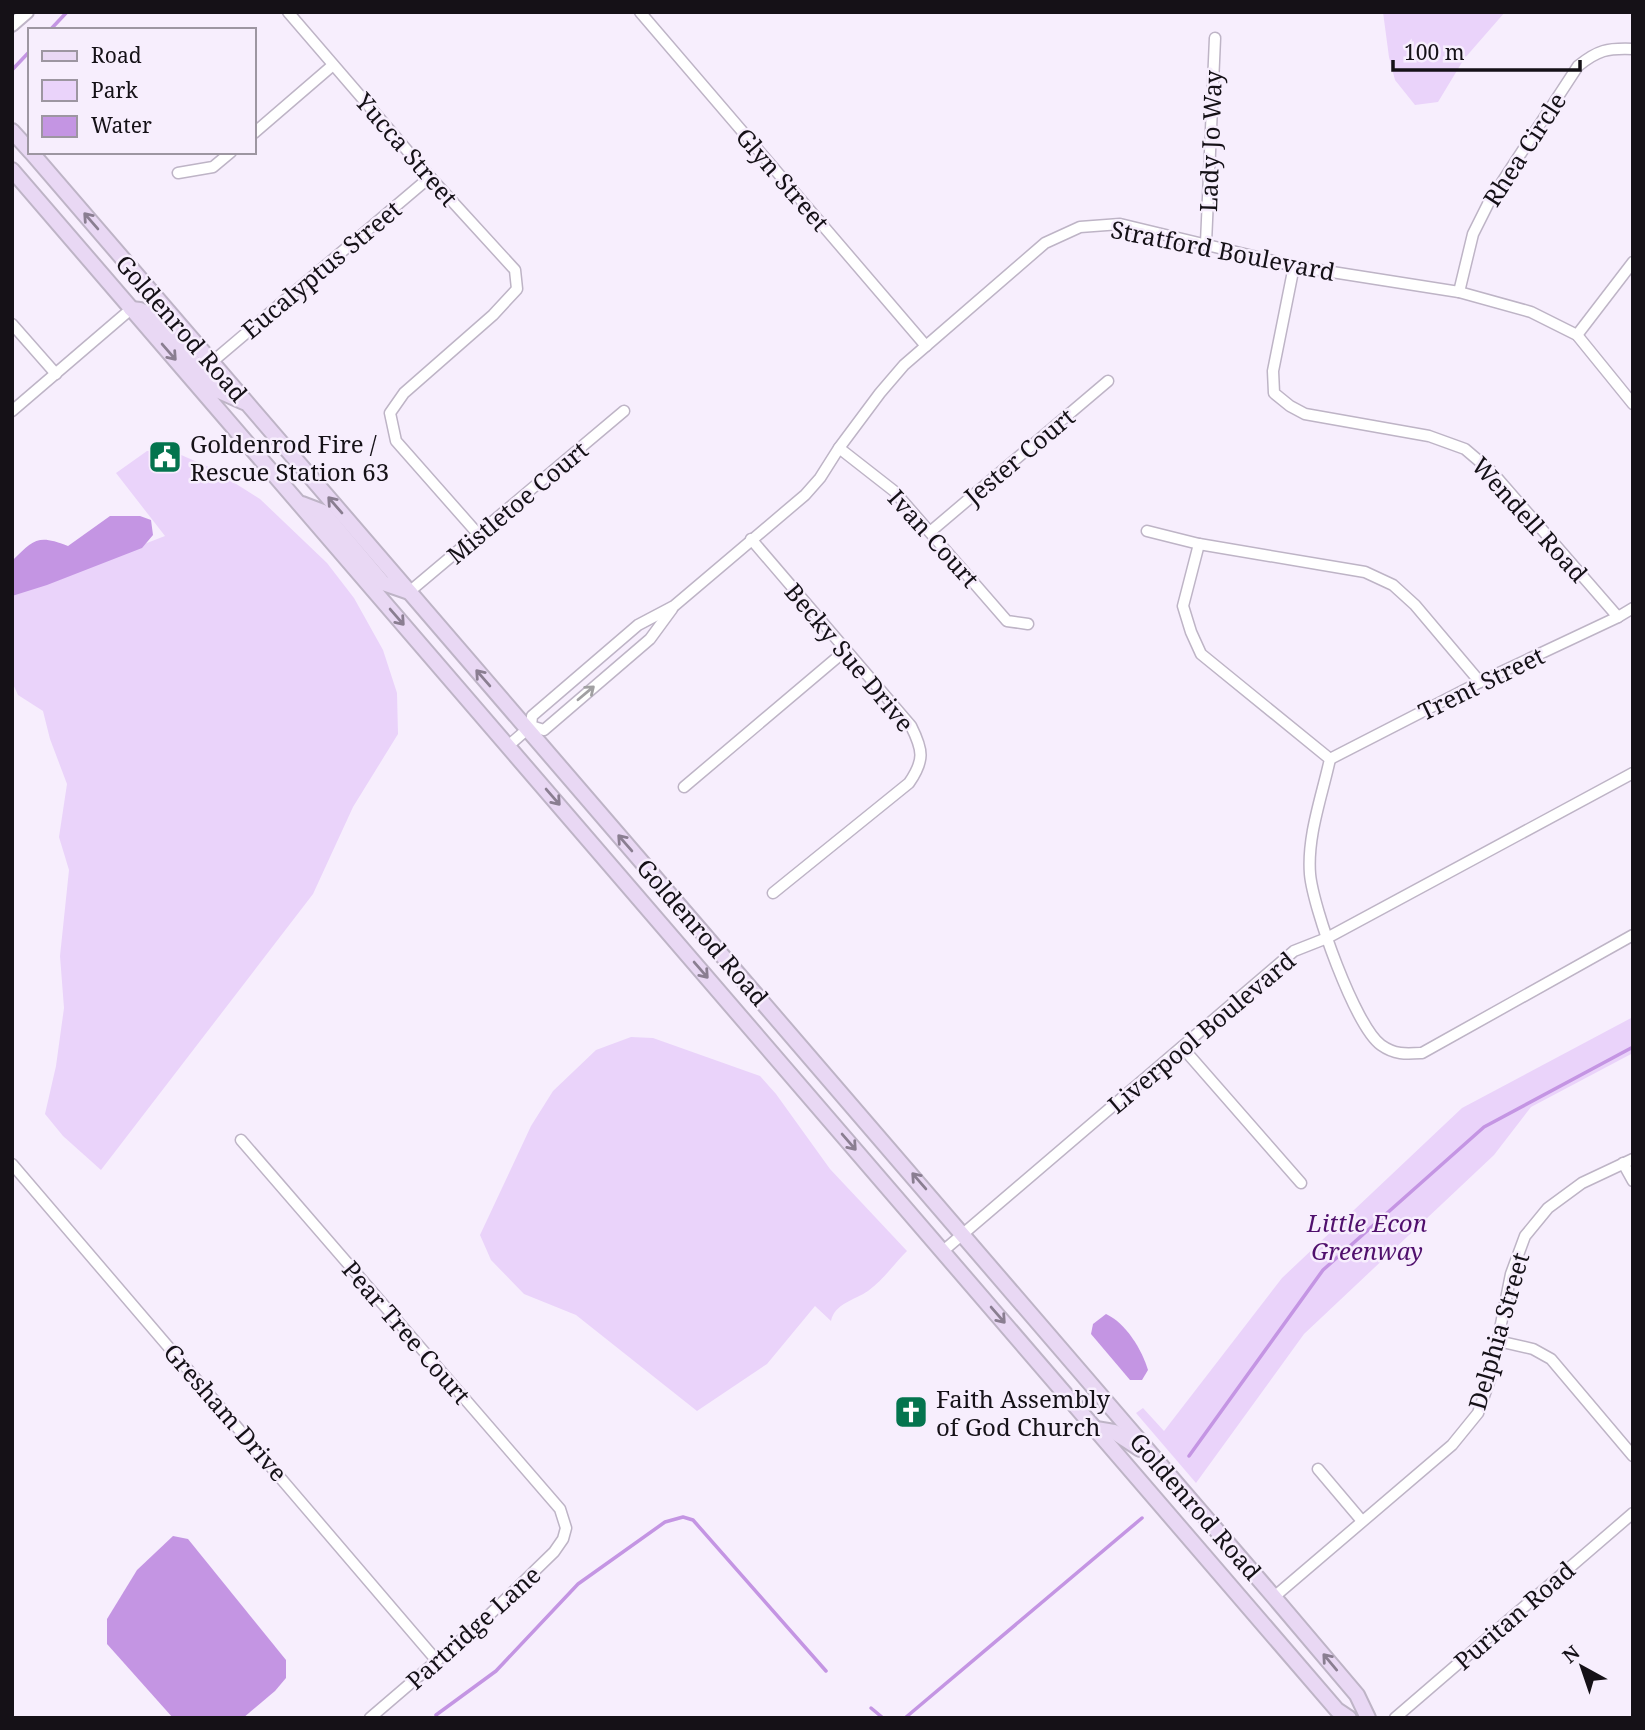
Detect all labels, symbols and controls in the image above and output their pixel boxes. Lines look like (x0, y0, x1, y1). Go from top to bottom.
legend (28, 28, 256, 154)
scale bar (1393, 28, 1580, 72)
text: 100 m (1404, 38, 1465, 66)
text: Road (91, 41, 142, 69)
street label: Lady Jo Way (1191, 69, 1229, 212)
text: Park (91, 76, 138, 104)
street label: Yucca Street (348, 84, 466, 213)
street label: Rhea Circle (1475, 86, 1573, 212)
text: Water (91, 111, 152, 139)
street label: Glyn Street (729, 120, 837, 238)
street label: Eucalyptus Street (234, 192, 408, 346)
street label: Stratford Boulevard (1108, 212, 1338, 288)
one-way arrow (83, 213, 99, 231)
street label: Goldenrod Road (109, 247, 255, 409)
one-way arrow (161, 343, 177, 361)
street label: Jester Court (956, 400, 1081, 513)
place label: Goldenrod Fire / Rescue Station 63 (190, 427, 389, 488)
street label: Mistletoe Court (439, 433, 595, 571)
public building icon: Goldenrod Fire / Rescue Station 63 (146, 438, 184, 476)
street label: Wendell Road (1465, 449, 1595, 589)
street label: Ivan Court (881, 482, 987, 594)
one-way arrow (327, 497, 343, 515)
street label: Becky Sue Drive (778, 576, 922, 738)
one-way arrow (389, 608, 405, 626)
street label: Trent Street (1413, 638, 1549, 728)
one-way arrow (475, 669, 491, 687)
one-way arrow (577, 686, 595, 702)
one-way arrow (545, 788, 561, 806)
one-way arrow (617, 834, 633, 852)
street label: Goldenrod Road (630, 851, 776, 1013)
street label: Liverpool Boulevard (1100, 944, 1302, 1120)
one-way arrow (693, 961, 709, 979)
one-way arrow (841, 1133, 857, 1151)
one-way arrow (911, 1173, 927, 1191)
park label: Little Econ Greenway (1306, 1206, 1427, 1267)
street label: Delphia Street (1460, 1249, 1536, 1413)
street label: Pear Tree Court (336, 1253, 478, 1411)
one-way arrow (990, 1306, 1006, 1324)
street label: Gresham Drive (157, 1336, 295, 1488)
place label: Faith Assembly of God Church (936, 1382, 1111, 1443)
church icon: Faith Assembly of God Church (892, 1393, 930, 1431)
street label: Goldenrod Road (1123, 1425, 1269, 1587)
street label: Puritan Road (1446, 1553, 1582, 1677)
street label: Partridge Lane (399, 1558, 547, 1696)
north arrow (1547, 1632, 1617, 1702)
text: N (1557, 1639, 1585, 1669)
one-way arrow (1322, 1653, 1338, 1671)

